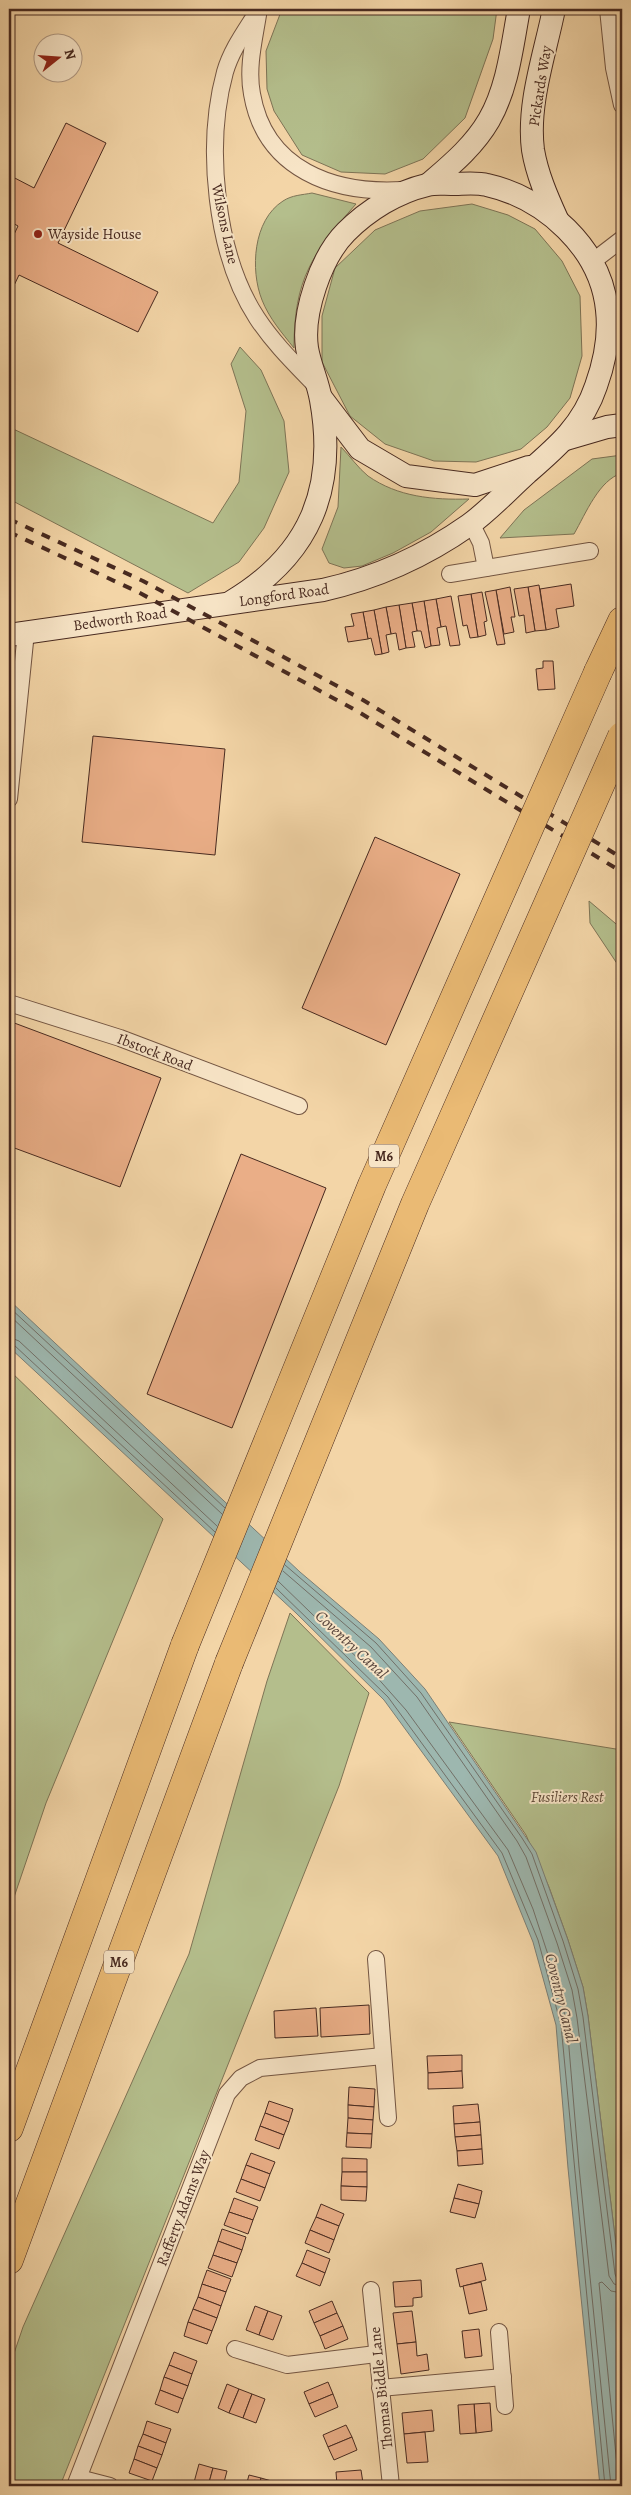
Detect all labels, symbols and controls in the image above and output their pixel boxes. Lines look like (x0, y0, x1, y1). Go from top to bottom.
north arrow (32, 32, 82, 82)
street label: Pickards Way (524, 44, 556, 128)
text: N (59, 47, 81, 62)
street label: Wilsons Lane (207, 181, 243, 266)
place label: Wayside House (47, 224, 142, 244)
marker: Wayside House (32, 228, 44, 240)
street label: Longford Road (238, 579, 331, 611)
street label: Bedworth Road (72, 602, 169, 635)
street label: Ibstock Road (114, 1028, 197, 1076)
road number: M6 (369, 1144, 399, 1168)
water label: Coventry Canal (310, 1605, 392, 1684)
park label: Fusiliers Rest (531, 1787, 604, 1807)
road number: M6 (104, 1950, 134, 1974)
water label: Coventry Canal (539, 1951, 583, 2045)
street label: Rafferty Adams Way (152, 2147, 215, 2269)
street label: Thomas Biddle Lane (365, 2326, 397, 2450)

